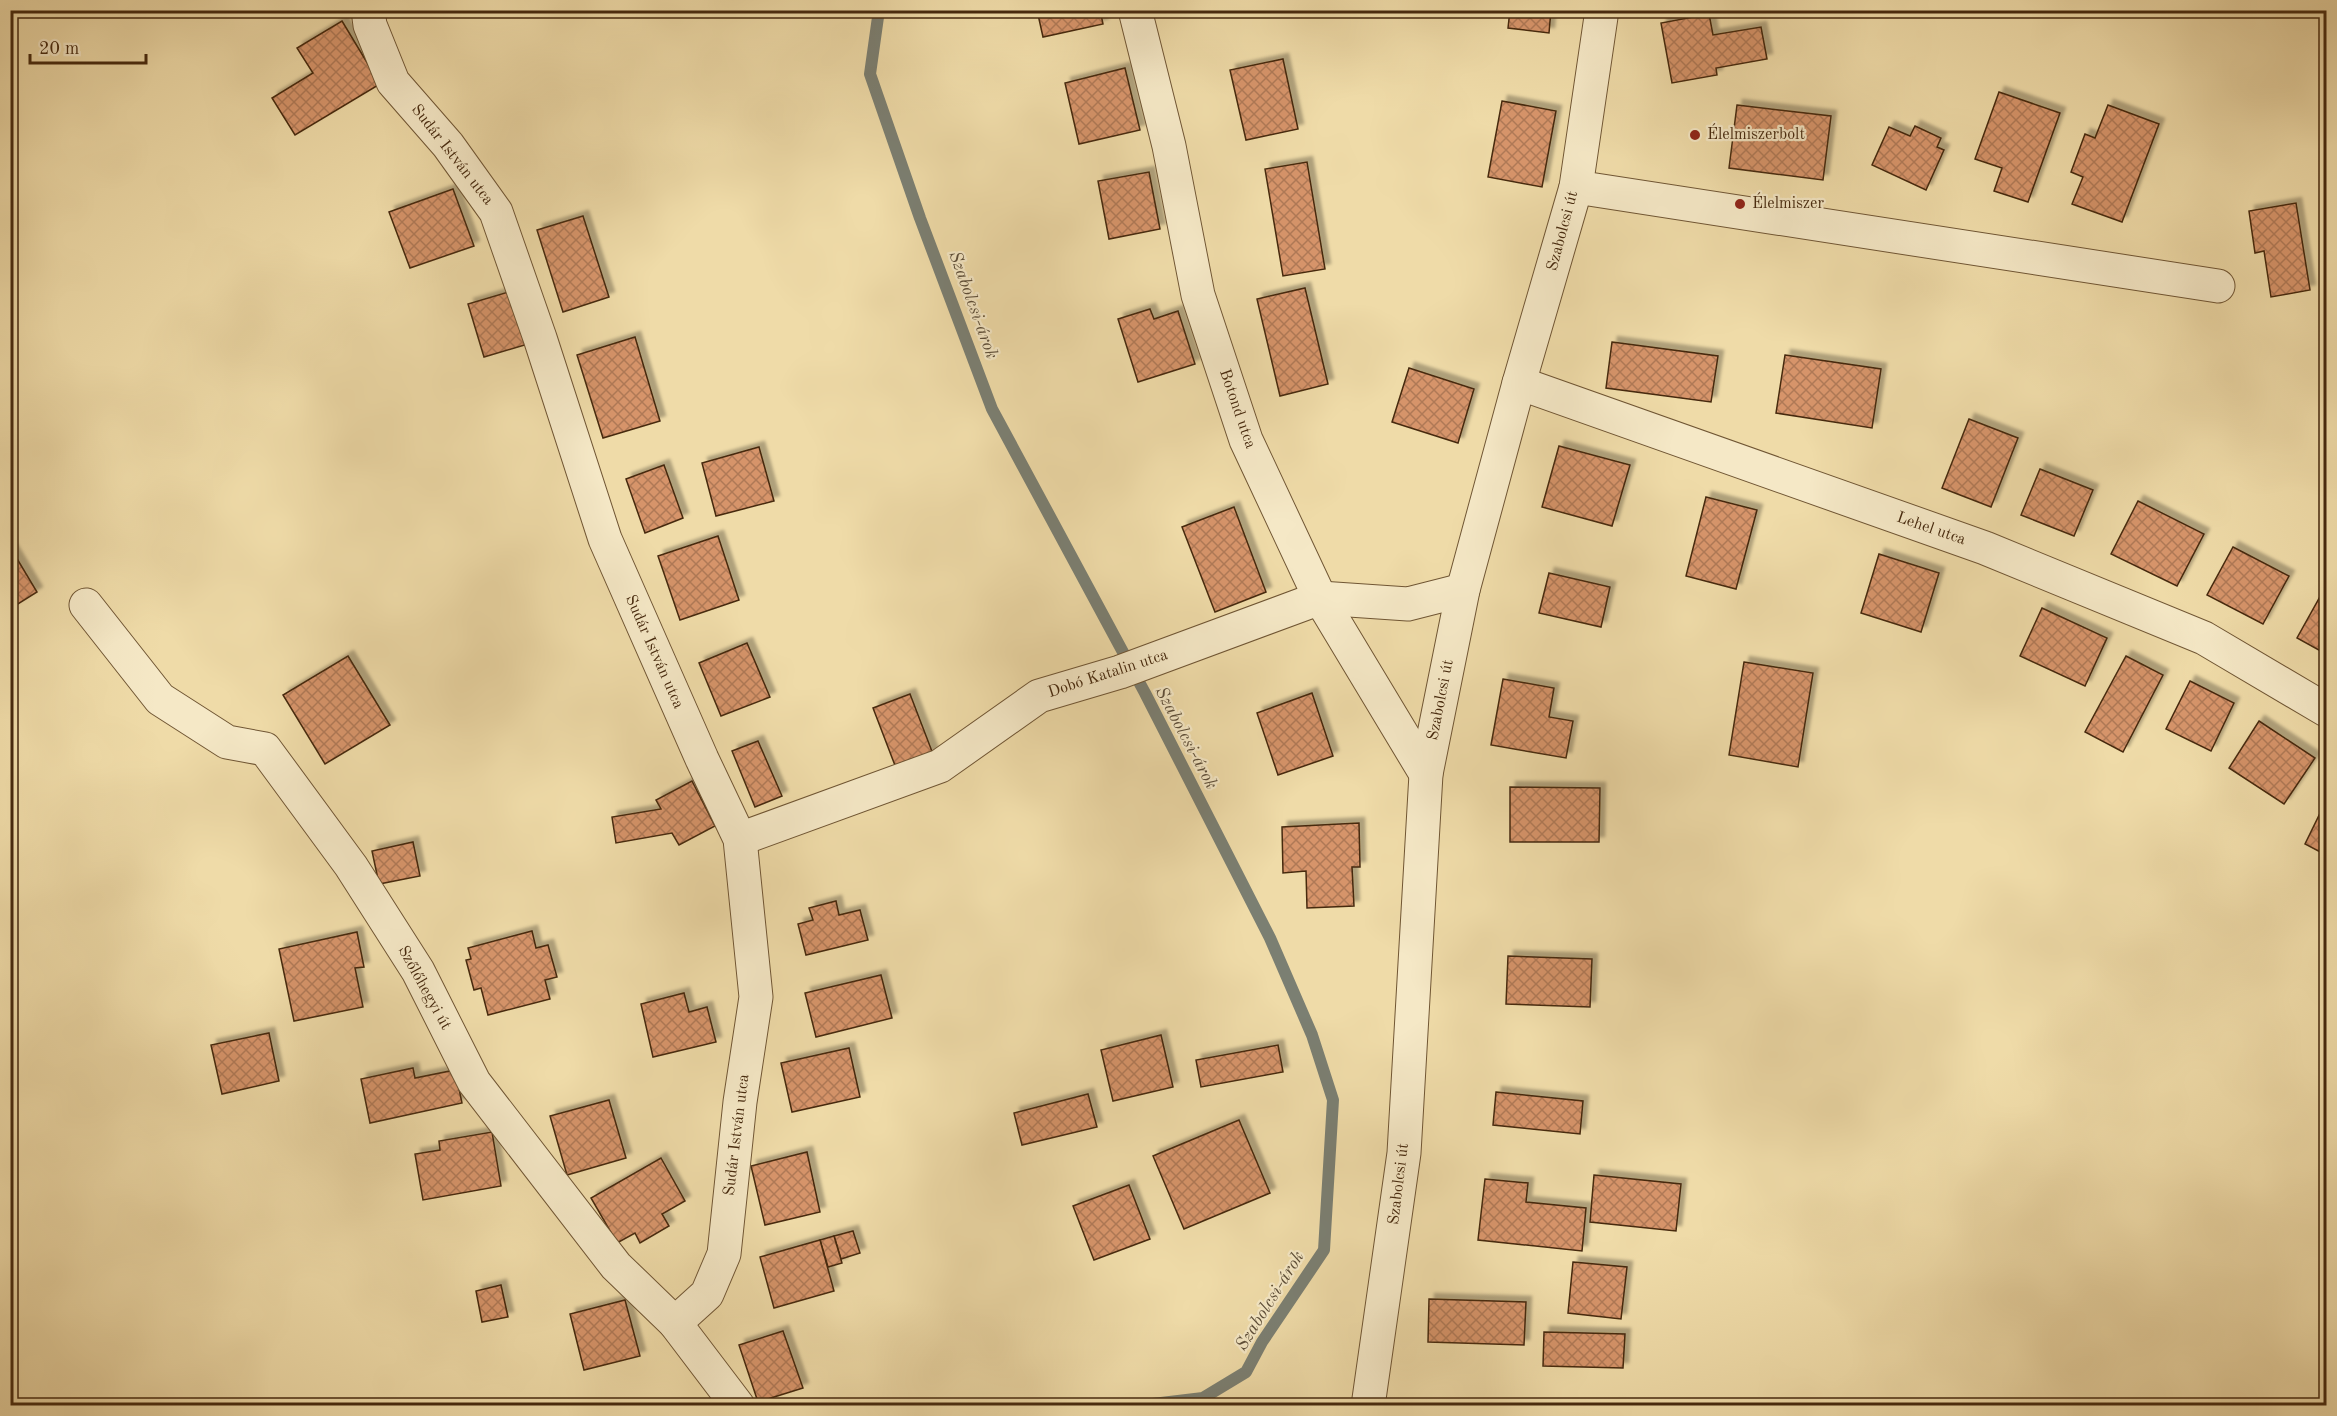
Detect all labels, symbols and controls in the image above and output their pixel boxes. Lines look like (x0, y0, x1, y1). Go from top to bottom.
scale bar (30, 27, 146, 65)
text: 20 m (39, 40, 79, 58)
street label: Sudár István utca (408, 102, 496, 208)
place label: Élelmiszerbolt (1707, 123, 1805, 143)
marker: Élelmiszerbolt (1688, 128, 1702, 142)
street label: Szabolcsi út (1545, 189, 1581, 273)
place label: Élelmiszer (1752, 192, 1824, 212)
marker: Élelmiszer (1733, 197, 1747, 211)
water label: Szabolcsi-árok (945, 249, 1001, 361)
street label: Botond utca (1216, 367, 1258, 451)
street label: Lehel utca (1894, 510, 1968, 548)
street label: Sudár István utca (622, 593, 686, 711)
street label: Dobó Katalin utca (1046, 647, 1170, 701)
street label: Szabolcsi út (1425, 658, 1457, 742)
water label: Szabolcsi-árok (1151, 684, 1221, 792)
street label: Szőlőhegyi út (394, 943, 454, 1033)
street label: Sudár István utca (722, 1073, 752, 1197)
street label: Szabolcsi út (1386, 1142, 1412, 1226)
water label: Szabolcsi-árok (1232, 1248, 1308, 1354)

